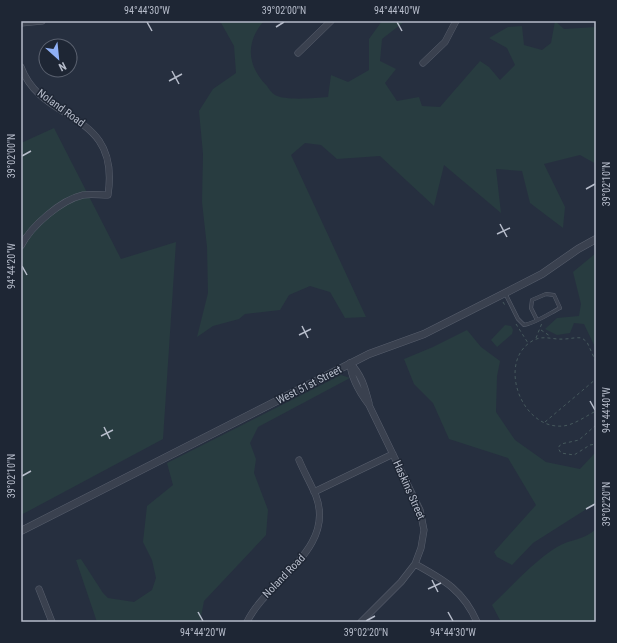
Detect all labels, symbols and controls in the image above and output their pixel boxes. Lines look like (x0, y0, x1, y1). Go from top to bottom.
text: 94°44'30"W (124, 5, 170, 16)
text: 39°02'00"N (262, 5, 306, 16)
text: 94°44'40"W (374, 5, 420, 16)
north arrow (38, 38, 78, 78)
text: N (56, 59, 68, 74)
street label: Noland Road (35, 86, 87, 130)
text: 39°02'00"N (6, 134, 17, 178)
text: 39°02'10"N (601, 162, 612, 206)
text: 94°44'20"W (6, 243, 17, 289)
street label: West 51st Street (274, 363, 344, 407)
text: 94°44'40"W (601, 387, 612, 433)
text: 39°02'10"N (6, 454, 17, 498)
street label: Haskins Street (390, 458, 428, 522)
text: 39°02'20"N (601, 482, 612, 526)
street label: Noland Road (260, 552, 308, 600)
text: 94°44'20"W (180, 627, 226, 638)
text: 39°02'20"N (344, 627, 388, 638)
text: 94°44'30"W (430, 627, 476, 638)

